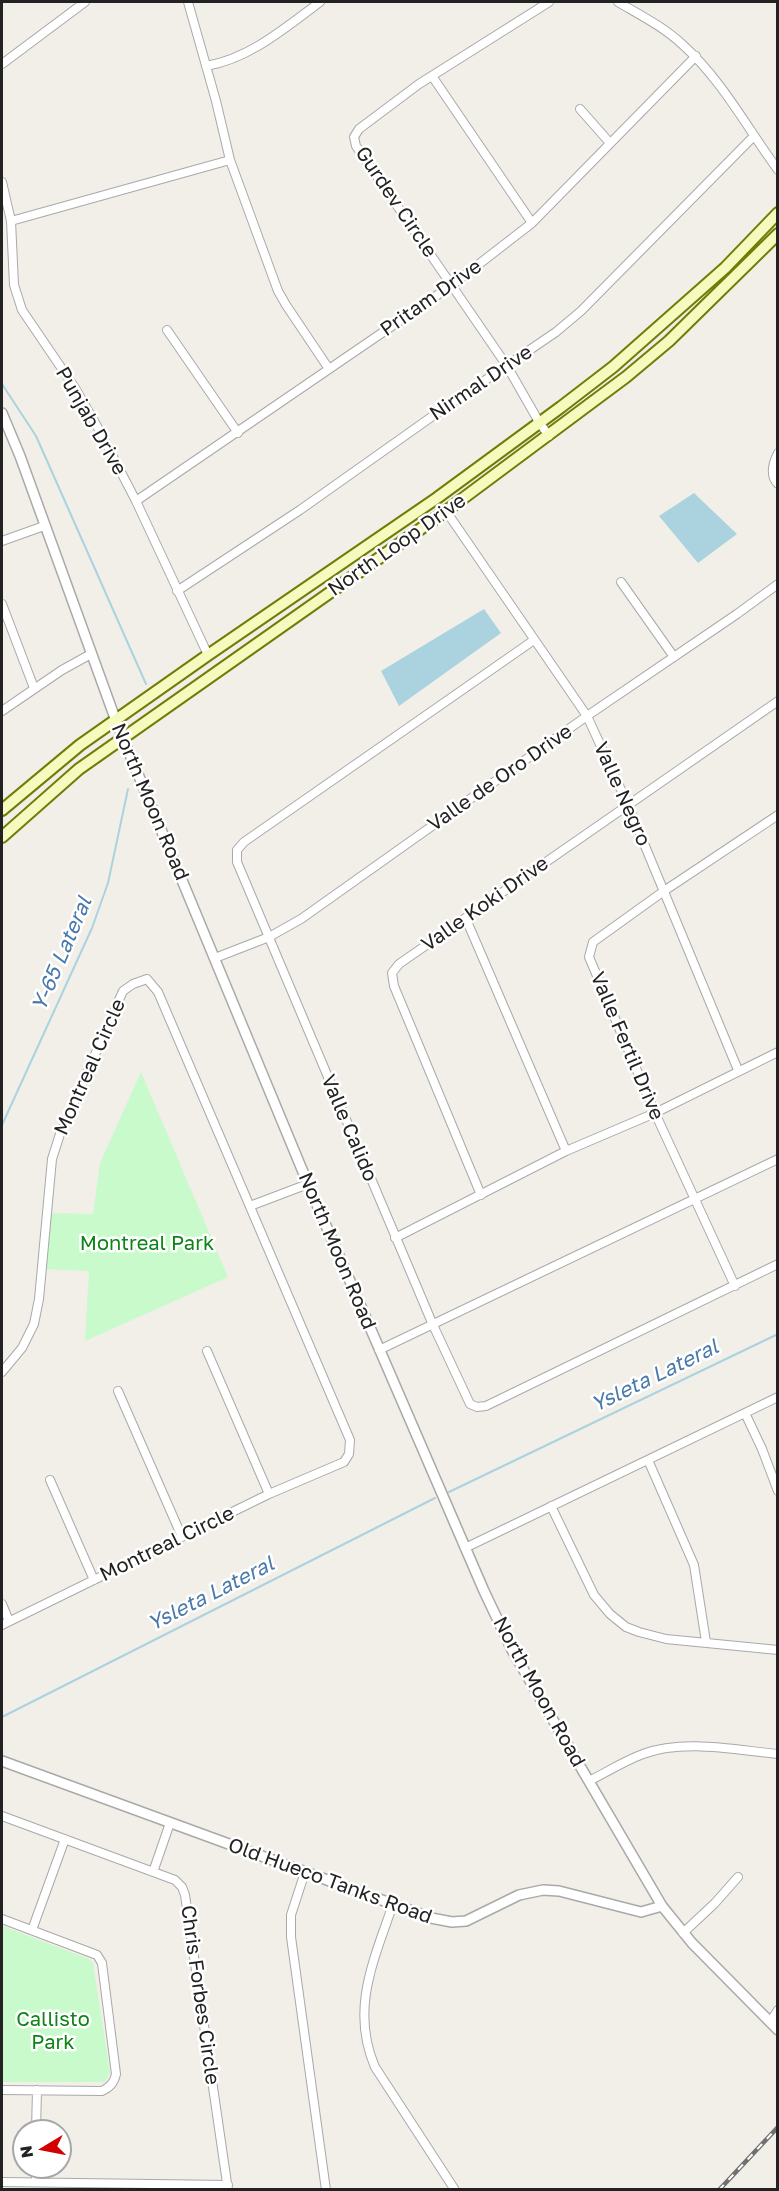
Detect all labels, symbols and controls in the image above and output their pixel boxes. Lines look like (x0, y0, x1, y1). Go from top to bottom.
street label: Gurdev Circle (350, 142, 442, 262)
street label: Pritam Drive (376, 254, 486, 342)
street label: Nirmal Drive (425, 340, 537, 426)
street label: Punjab Drive (50, 363, 132, 479)
street label: North Loop Drive (323, 488, 471, 602)
street label: Valle de Oro Drive (423, 719, 577, 837)
street label: North Moon Road (106, 720, 194, 884)
street label: Valle Negro (588, 738, 656, 850)
street label: Valle Koki Drive (417, 851, 553, 957)
water label: Y-65 Lateral (27, 893, 97, 1015)
street label: Valle Fertil Drive (585, 968, 669, 1124)
street label: Montreal Circle (49, 995, 131, 1139)
street label: Valle Calido (316, 1071, 382, 1185)
street label: North Moon Road (293, 1169, 381, 1333)
park label: Montreal Park (80, 1232, 214, 1256)
water label: Ysleta Lateral (587, 1334, 723, 1418)
street label: Montreal Circle (96, 1501, 238, 1587)
water label: Ysleta Lateral (144, 1551, 278, 1637)
street label: North Moon Road (488, 1613, 590, 1771)
street label: Old Hueco Tanks Road (225, 1833, 435, 1929)
street label: Chris Forbes Circle (176, 1904, 224, 2086)
park label: Callisto Park (16, 2008, 90, 2055)
north arrow (12, 2119, 72, 2179)
text: N (15, 2144, 37, 2160)

